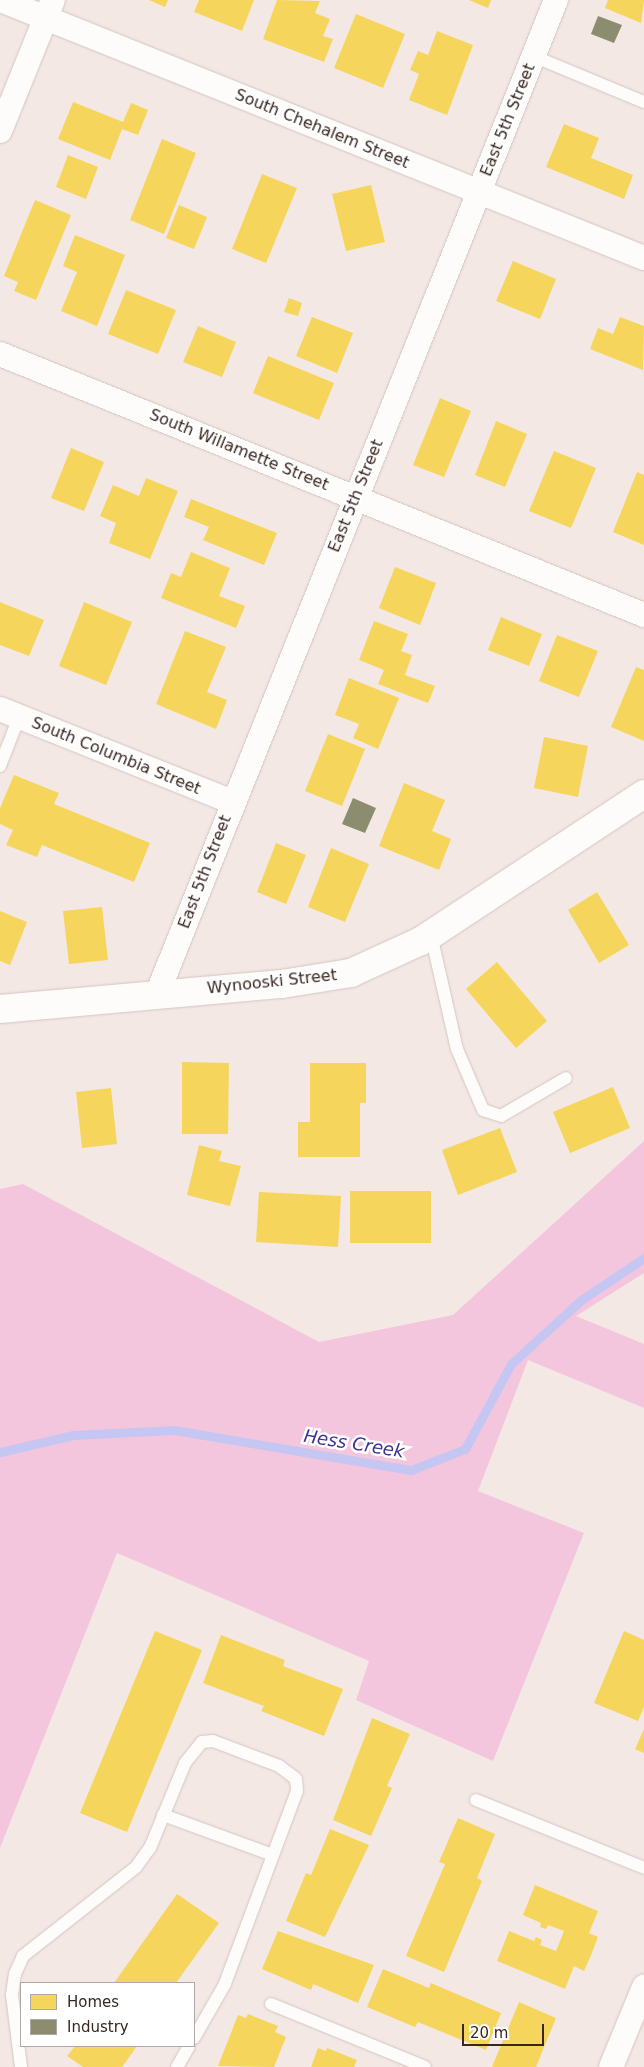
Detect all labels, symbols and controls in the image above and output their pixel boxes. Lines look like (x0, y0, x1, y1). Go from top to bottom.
street label: East 5th Street (477, 61, 539, 179)
street label: South Chehalem Street (232, 85, 412, 173)
street label: South Willamette Street (147, 405, 331, 495)
street label: East 5th Street (325, 437, 387, 555)
street label: South Columbia Street (29, 713, 203, 799)
street label: East 5th Street (175, 813, 235, 931)
street label: Wynooski Street (206, 966, 338, 998)
water label: Hess Creek (302, 1425, 406, 1463)
legend (20, 1982, 195, 2047)
text: Homes (67, 1993, 119, 2011)
scale bar (464, 2014, 546, 2046)
text: Industry (67, 2018, 129, 2036)
text: 20 m (470, 2024, 508, 2042)

